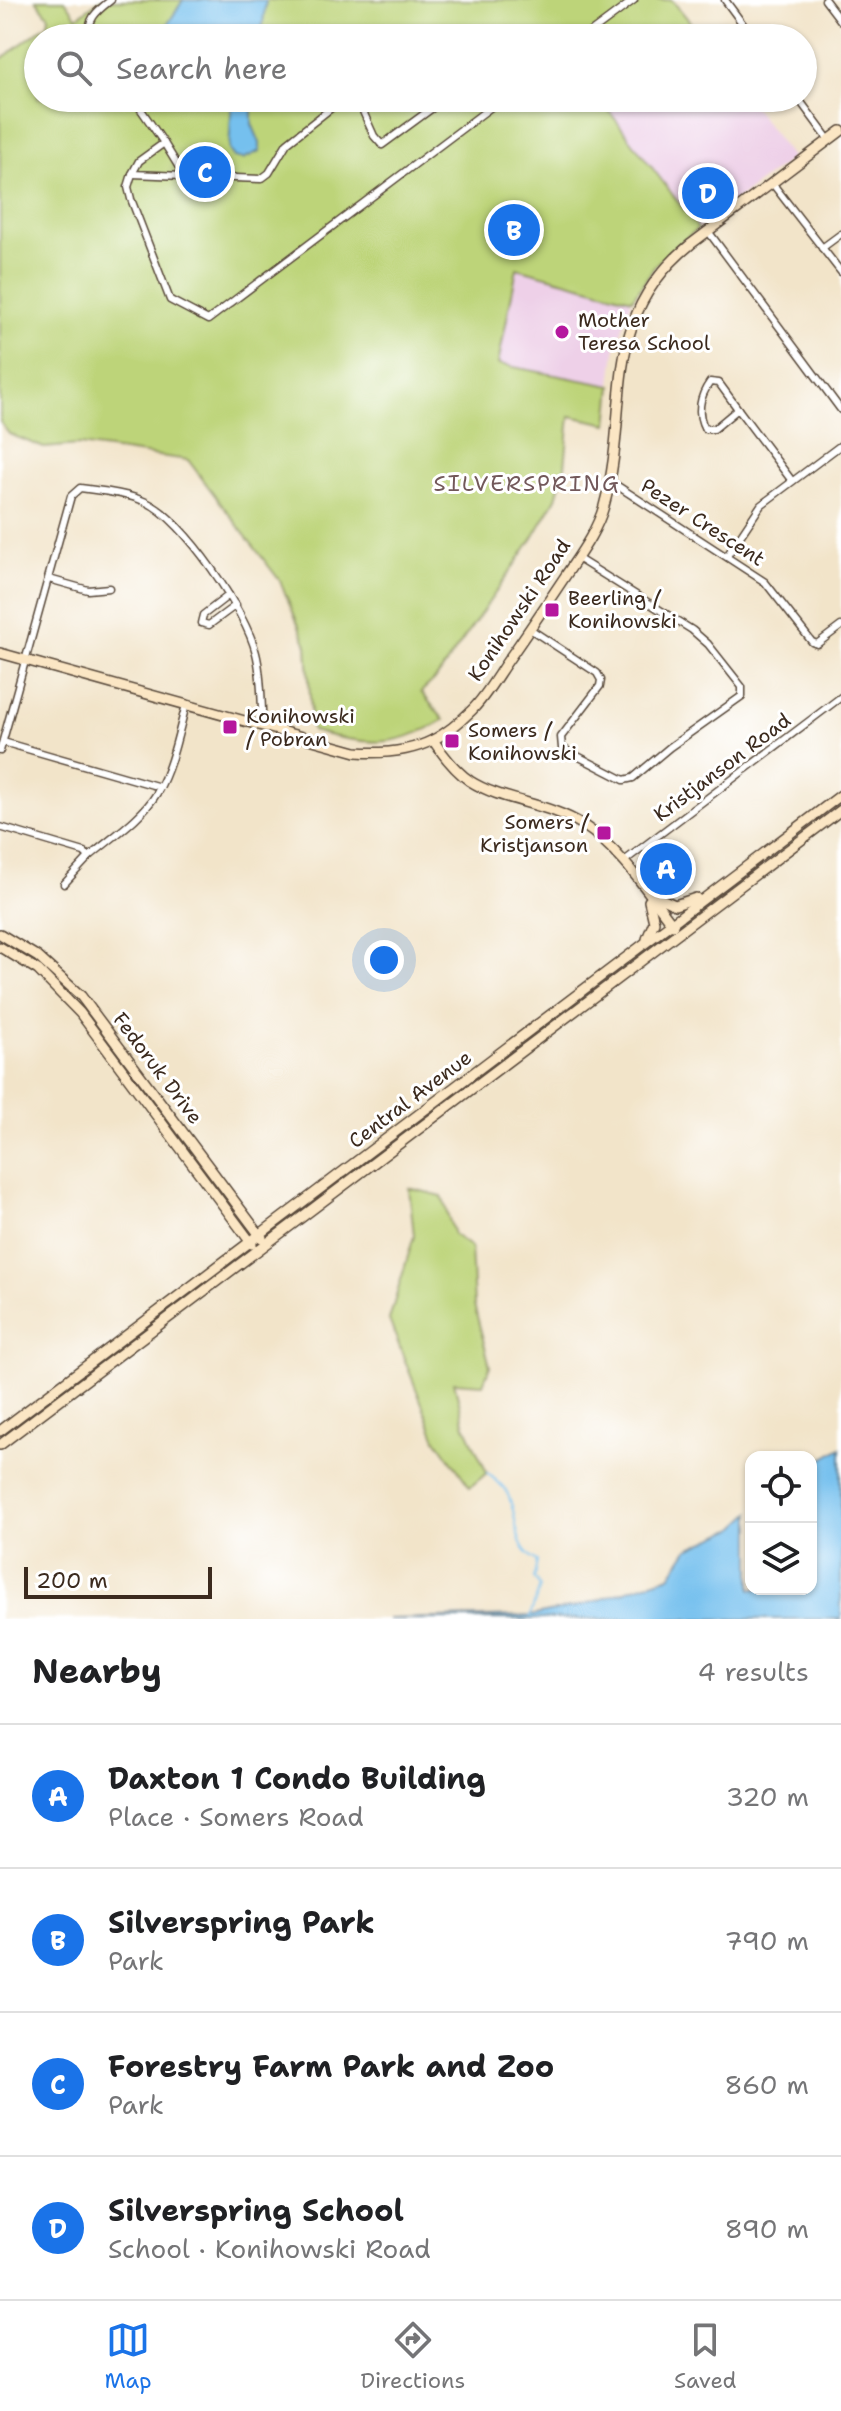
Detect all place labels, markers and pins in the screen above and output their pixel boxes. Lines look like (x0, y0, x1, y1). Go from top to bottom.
pin: C (179, 142, 231, 202)
pin: D (682, 163, 734, 223)
pin: B (488, 200, 540, 260)
place label: Mother Teresa School (578, 307, 710, 356)
marker: Mother Teresa School (553, 323, 571, 341)
place label: Beerling / Konihowski (568, 585, 677, 634)
marker: Beerling / Konihowski (543, 601, 561, 619)
place label: Konihowski / Pobran (246, 703, 355, 752)
place label: Somers / Konihowski (468, 717, 577, 766)
marker: Konihowski / Pobran (221, 718, 239, 736)
marker: Somers / Konihowski (443, 732, 461, 750)
place label: Somers / Kristjanson (480, 809, 590, 858)
marker: Somers / Kristjanson (595, 824, 613, 842)
pin: A (640, 839, 692, 899)

